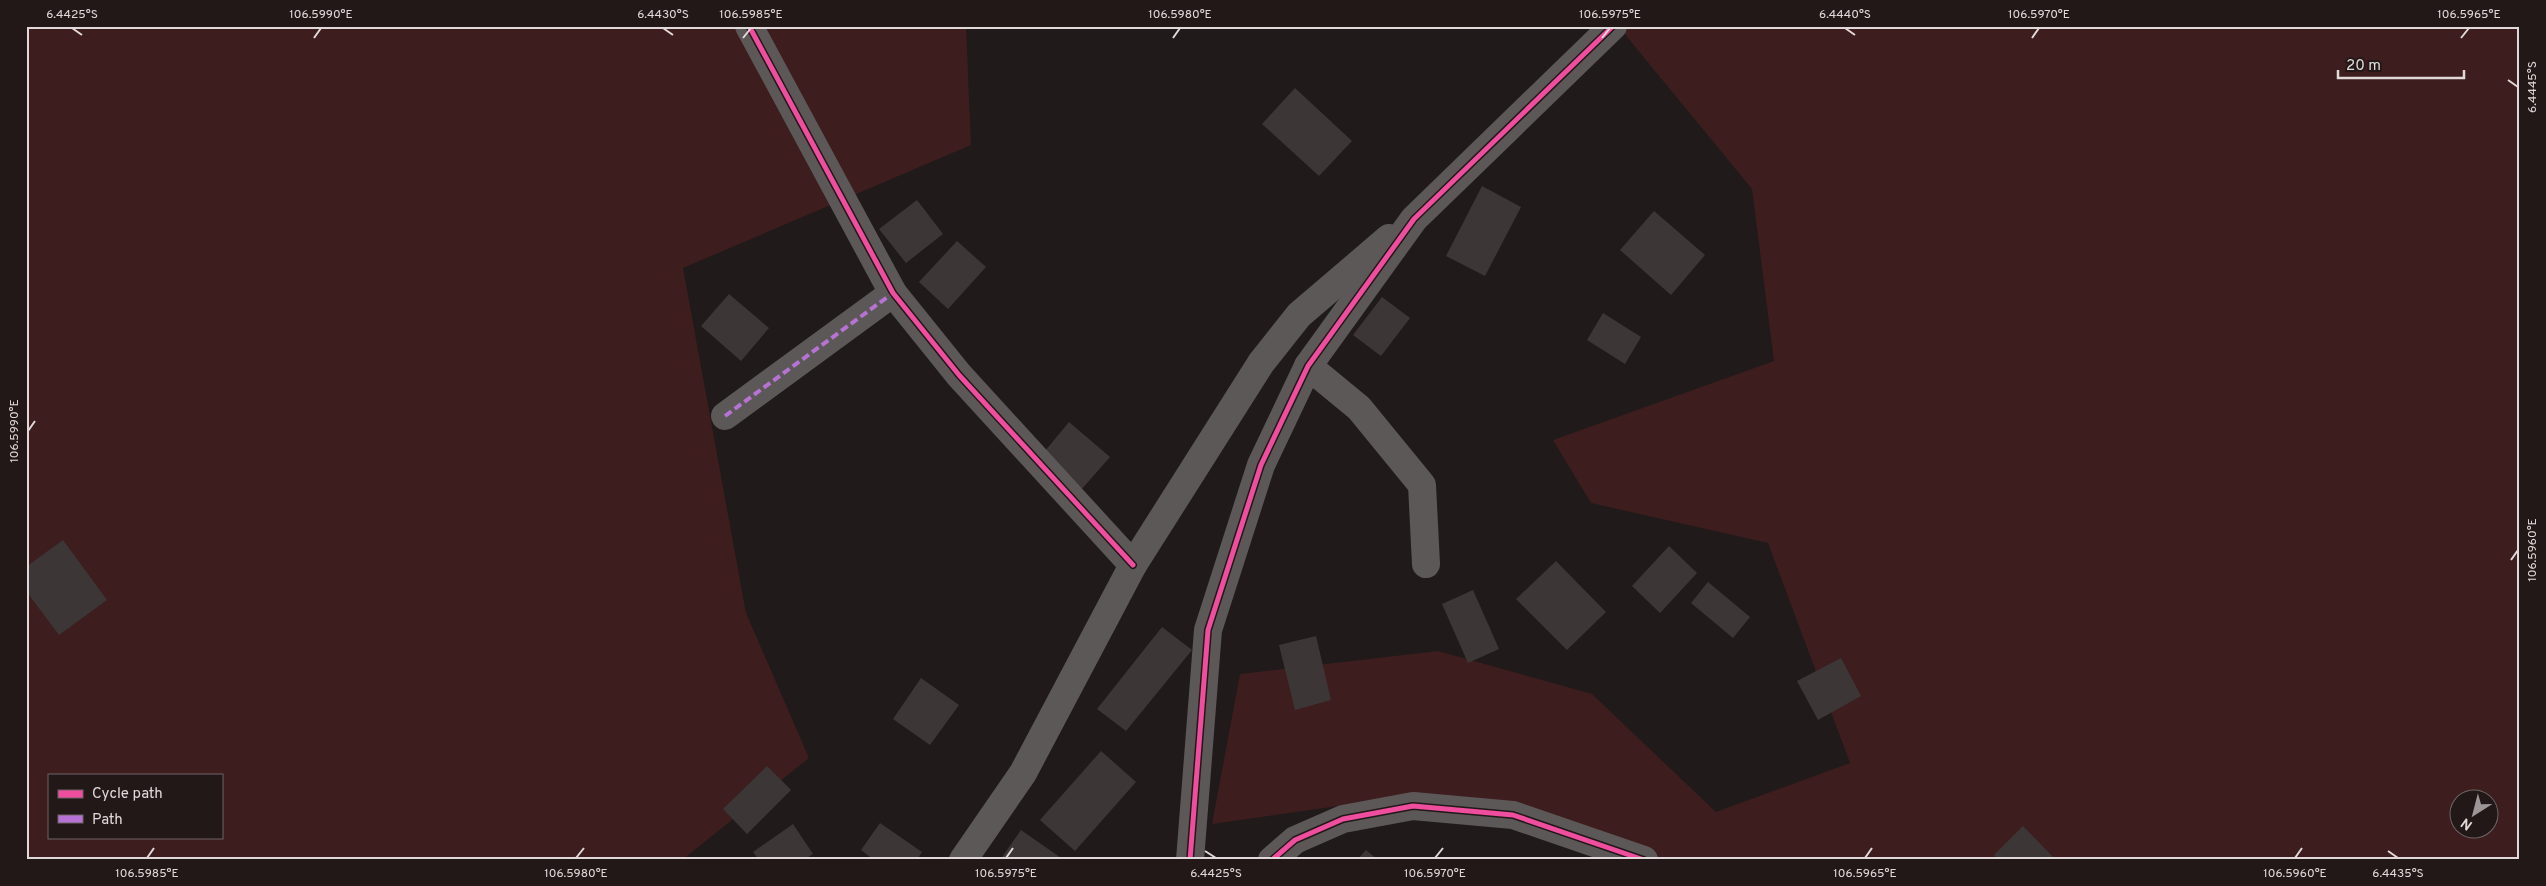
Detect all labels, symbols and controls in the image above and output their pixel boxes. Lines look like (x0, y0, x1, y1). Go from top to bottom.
text: 6.4425°S (46, 7, 98, 23)
text: 106.5990°E (289, 7, 353, 23)
text: 6.4430°S (637, 7, 689, 23)
text: 106.5985°E (719, 7, 783, 23)
text: 106.5980°E (1148, 7, 1212, 23)
text: 106.5975°E (1579, 7, 1641, 23)
text: 6.4440°S (1819, 7, 1871, 23)
text: 106.5970°E (2008, 7, 2070, 23)
text: 106.5965°E (2437, 7, 2501, 23)
scale bar (2338, 48, 2465, 80)
text: 20 m (2346, 57, 2381, 76)
text: 6.4445°S (2525, 61, 2541, 113)
text: 106.5990°E (7, 399, 23, 463)
text: 106.5960°E (2525, 518, 2541, 582)
legend (48, 774, 222, 838)
text: Cycle path (92, 785, 163, 804)
north arrow (2448, 788, 2498, 838)
text: Path (92, 811, 123, 830)
text: N (2458, 813, 2476, 833)
text: 106.5985°E (115, 866, 179, 882)
text: 106.5980°E (544, 866, 608, 882)
text: 106.5975°E (975, 866, 1037, 882)
text: 6.4425°S (1190, 866, 1242, 882)
text: 106.5970°E (1404, 866, 1466, 882)
text: 106.5965°E (1833, 866, 1897, 882)
text: 106.5960°E (2263, 866, 2327, 882)
text: 6.4435°S (2372, 866, 2424, 882)

